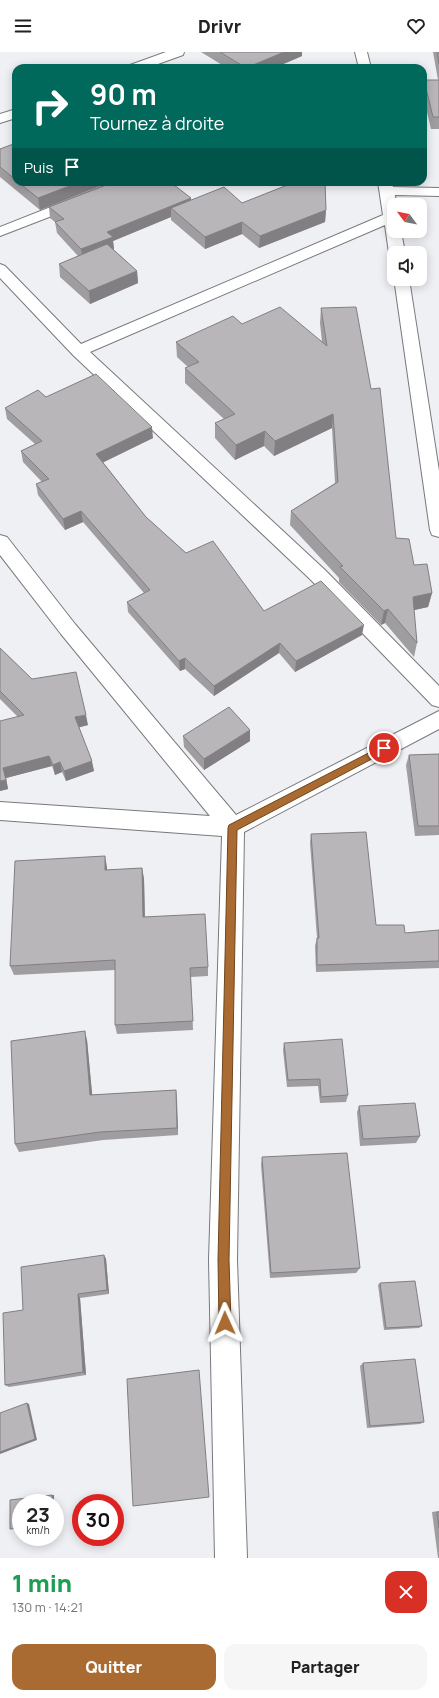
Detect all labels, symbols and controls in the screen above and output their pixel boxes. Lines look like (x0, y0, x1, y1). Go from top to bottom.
text: Drivr (198, 14, 241, 38)
icon: menu (12, 15, 34, 37)
icon: heart (405, 15, 427, 37)
text: 90 m (90, 75, 157, 113)
icon: right (24, 80, 76, 132)
text: Tournez à droite (90, 111, 224, 135)
icon: arrive (61, 156, 83, 178)
text: Puis (24, 157, 53, 178)
north arrow (387, 198, 427, 238)
map controls (387, 198, 427, 286)
button: sound (387, 246, 427, 286)
pin (367, 731, 401, 765)
icon: arrive (373, 737, 395, 759)
position arrow (204, 1302, 246, 1344)
speed limit sign: 30 (72, 1494, 124, 1546)
text: 23 (26, 1501, 50, 1528)
text: km/h (26, 1523, 50, 1537)
text: 1 min (12, 1566, 72, 1599)
button: close (385, 1571, 427, 1613)
text: 130 m · 14:21 (12, 1598, 83, 1616)
button: Quitter (12, 1644, 216, 1690)
button: Partager (224, 1644, 427, 1690)

